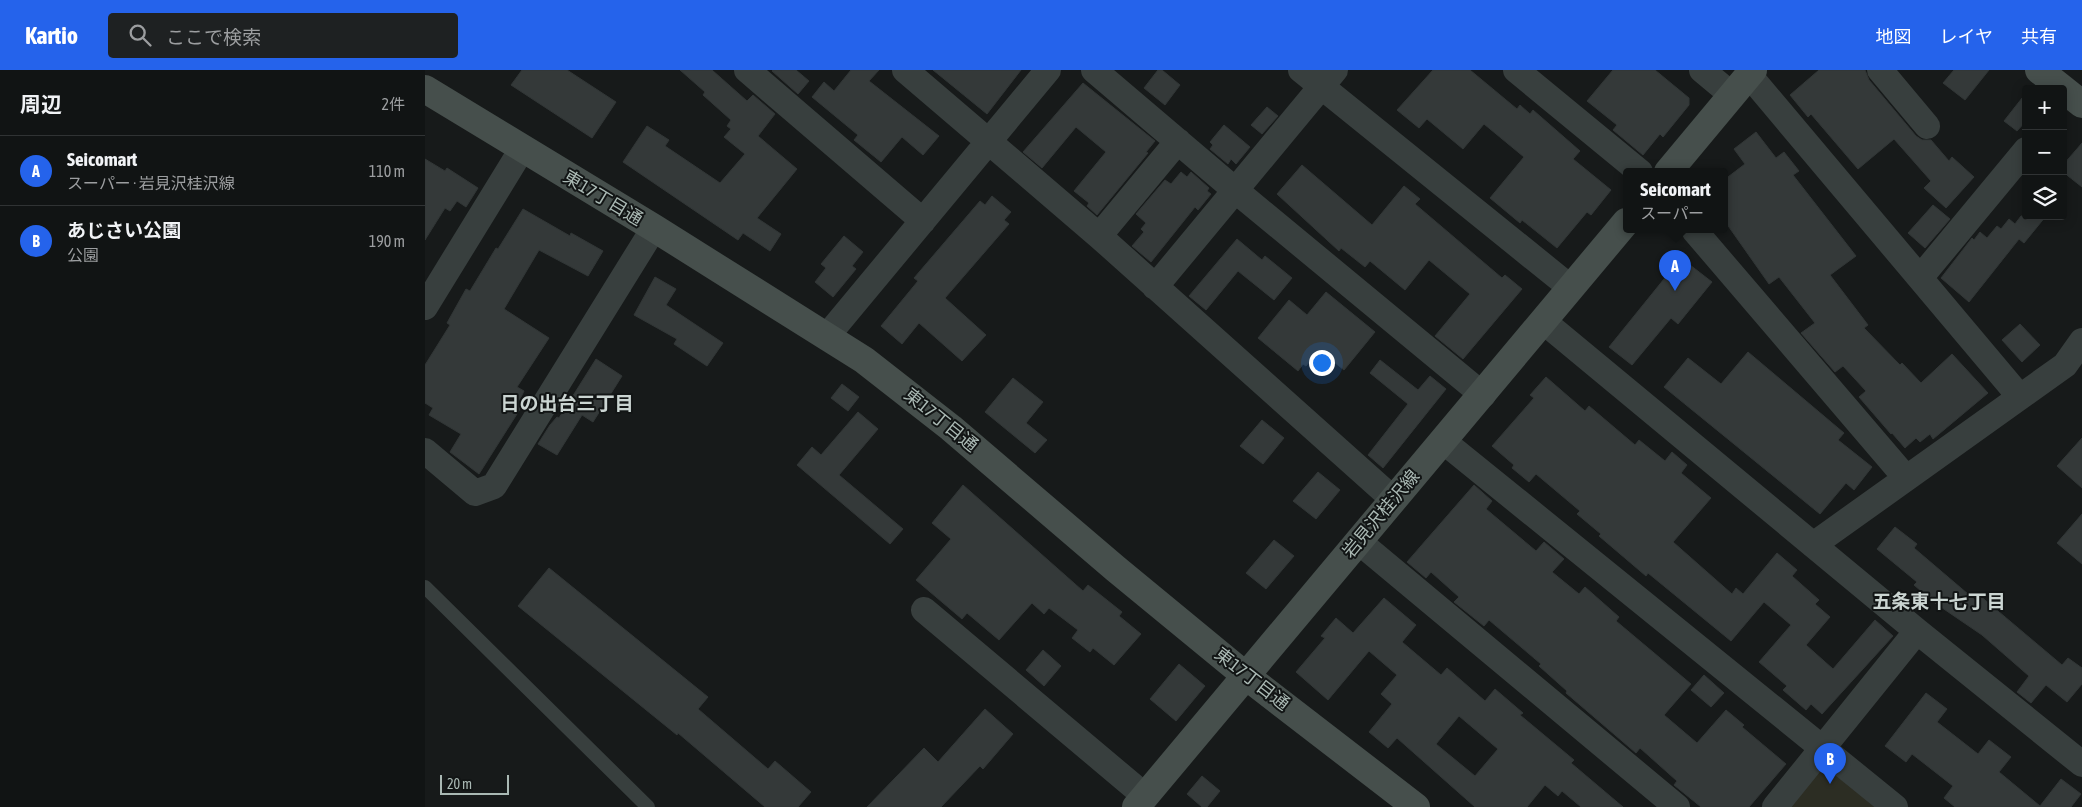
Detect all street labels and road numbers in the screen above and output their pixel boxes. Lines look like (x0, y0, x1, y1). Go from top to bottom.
street label: 東17丁目通 (560, 166, 647, 229)
street label: 東17丁目通 (900, 383, 982, 456)
street label: 岩見沢桂沢線 (1338, 466, 1423, 562)
street label: 東17丁目通 (1211, 643, 1294, 714)

